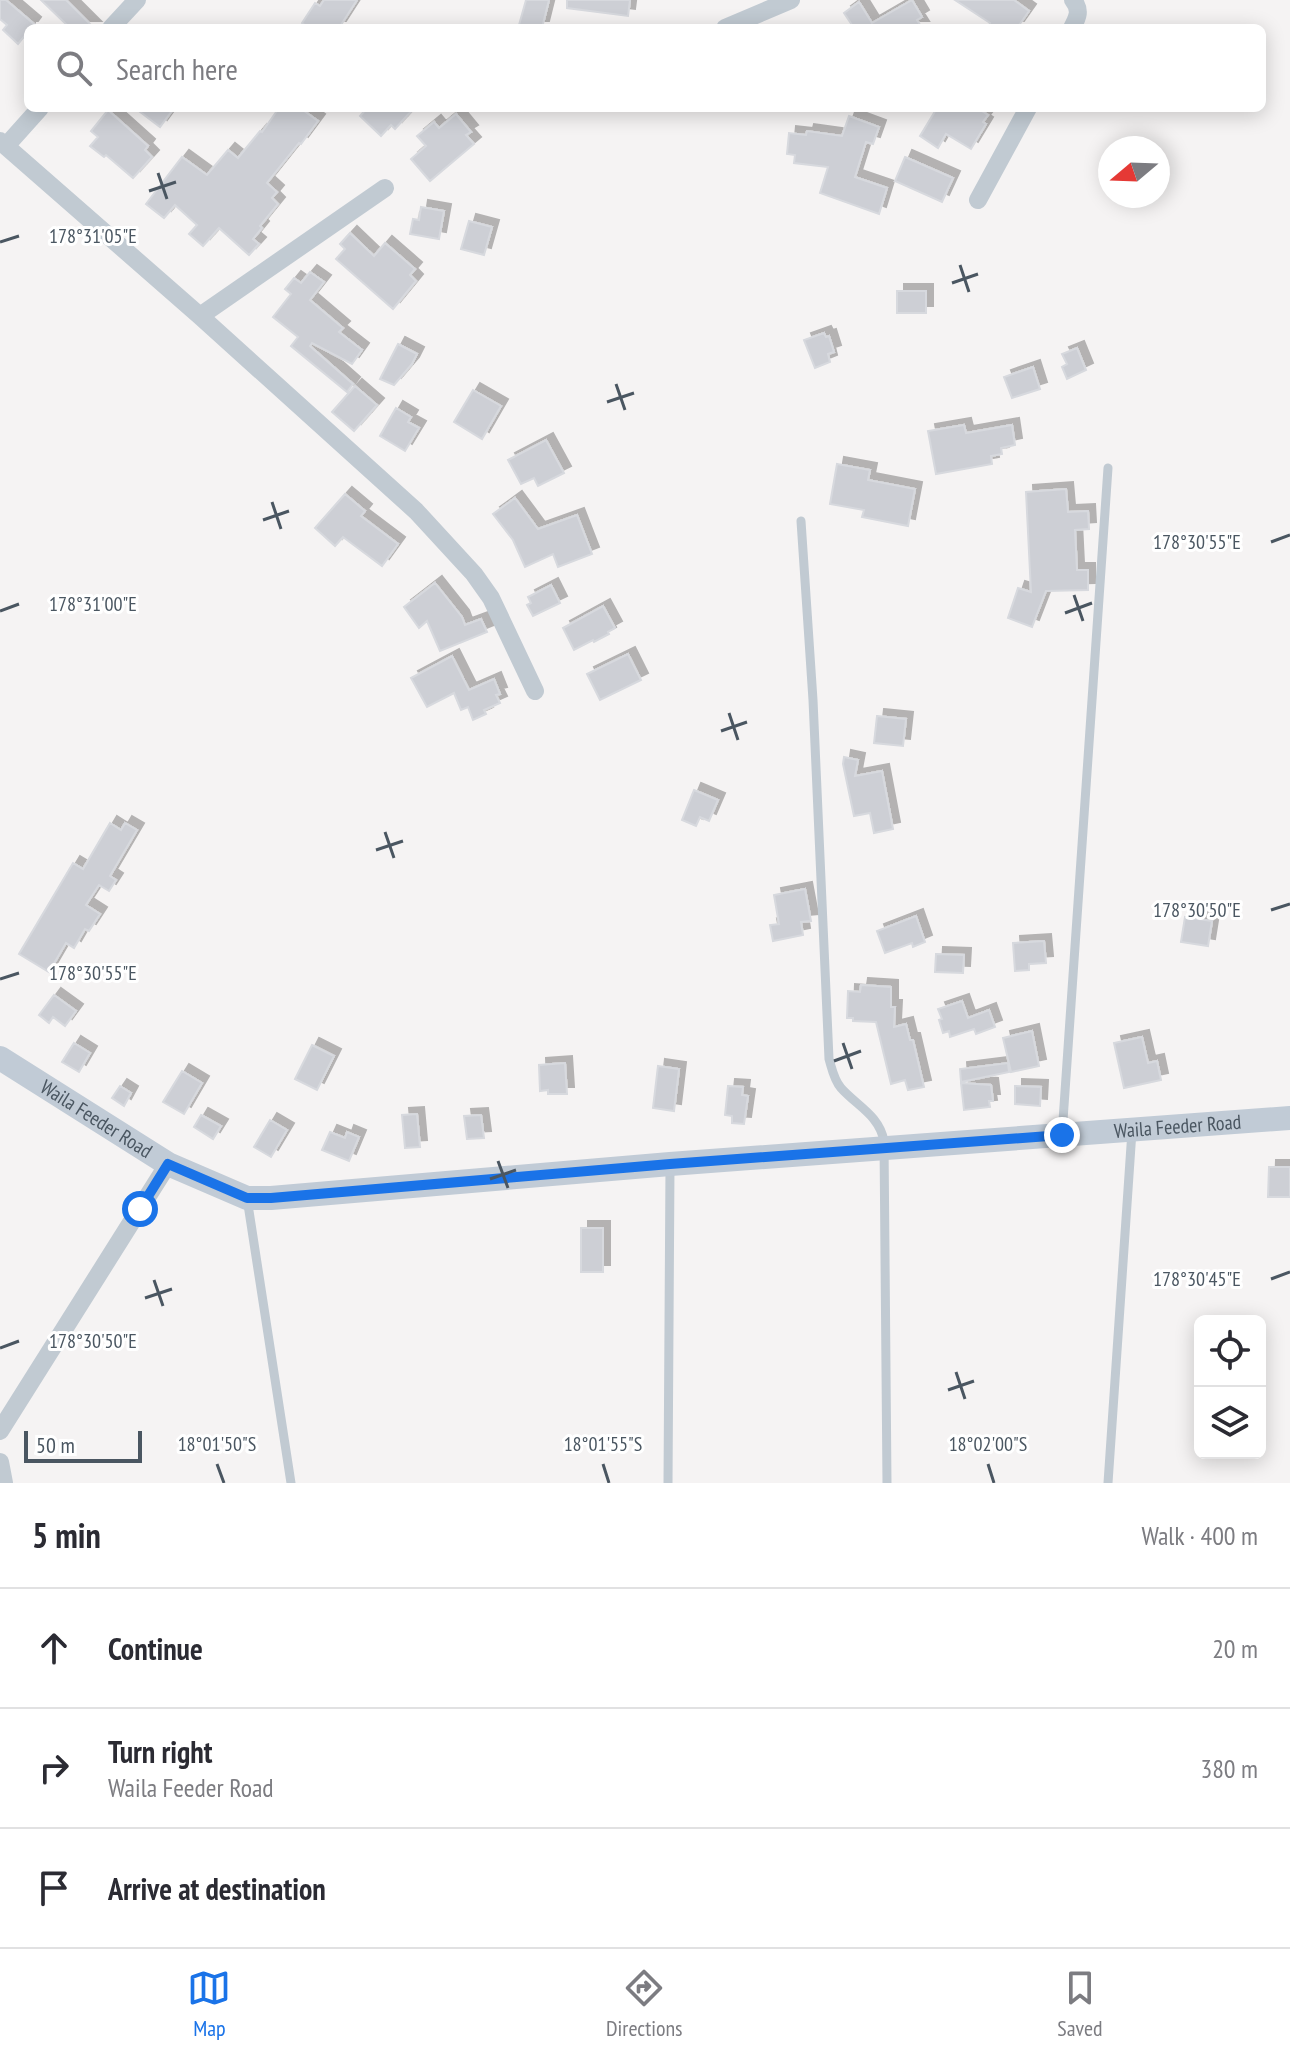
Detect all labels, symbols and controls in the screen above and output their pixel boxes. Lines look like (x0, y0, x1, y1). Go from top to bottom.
search box (24, 24, 1266, 112)
icon: search (52, 46, 96, 90)
text: Search here (116, 49, 238, 88)
north arrow (1098, 136, 1170, 208)
text: 178°31'05"E (49, 223, 137, 249)
text: 178°30'55"E (1153, 529, 1241, 555)
text: 178°31'00"E (49, 591, 137, 617)
text: 178°30'50"E (1153, 897, 1241, 923)
text: 178°30'55"E (49, 960, 137, 986)
street label: Waila Feeder Road (36, 1074, 157, 1164)
street label: Waila Feeder Road (1113, 1109, 1242, 1144)
route end (1044, 1117, 1080, 1153)
route start (122, 1191, 158, 1227)
text: 178°30'45"E (1153, 1266, 1241, 1292)
map controls (1194, 1315, 1266, 1459)
button: locate (1194, 1315, 1266, 1387)
text: 178°30'50"E (49, 1328, 137, 1354)
button: layers (1194, 1387, 1266, 1459)
scale bar (24, 1427, 142, 1463)
text: 50 m (36, 1431, 75, 1459)
text: 18°01'50"S (178, 1431, 256, 1457)
text: 18°01'55"S (564, 1431, 642, 1457)
text: 18°02'00"S (949, 1431, 1027, 1457)
text: 5 min (32, 1513, 101, 1557)
text: Walk · 400 m (1141, 1519, 1258, 1552)
icon: ahead (32, 1626, 76, 1670)
text: Continue (108, 1629, 203, 1668)
text: 20 m (1212, 1632, 1258, 1665)
text: Turn right (108, 1732, 212, 1771)
icon: right (32, 1746, 76, 1790)
text: 380 m (1200, 1752, 1258, 1785)
text: Waila Feeder Road (108, 1771, 274, 1804)
icon: arrive (32, 1866, 76, 1910)
text: Arrive at destination (108, 1869, 326, 1908)
tab: Map (187, 1966, 231, 2042)
tab: Directions (606, 1966, 683, 2042)
tab: Saved (1057, 1966, 1103, 2042)

